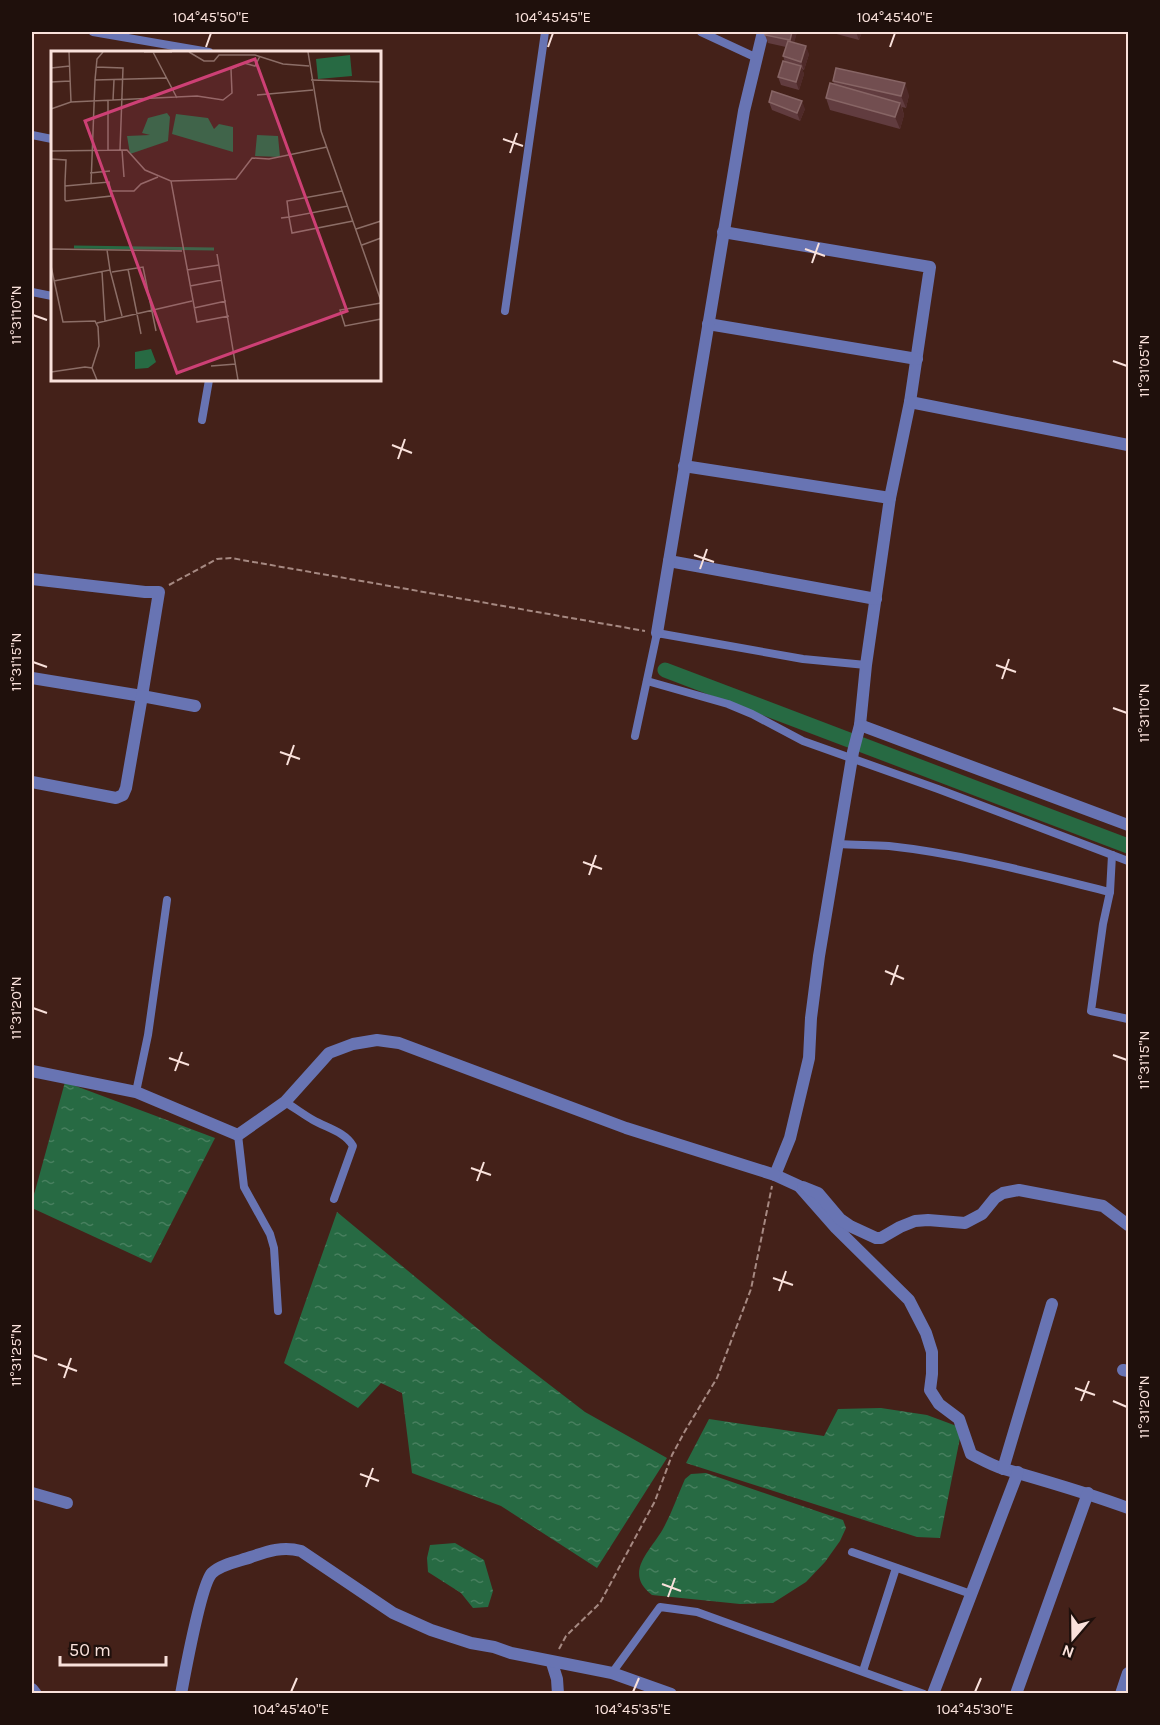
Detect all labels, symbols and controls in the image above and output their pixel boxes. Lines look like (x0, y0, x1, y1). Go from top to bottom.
text: 104°45'50"E (173, 8, 249, 26)
text: 104°45'45"E (515, 8, 591, 26)
text: 104°45'40"E (857, 8, 933, 26)
inset map (51, 51, 381, 381)
text: 11°31'10"N (7, 285, 25, 345)
text: 11°31'05"N (1135, 334, 1153, 398)
text: 11°31'15"N (7, 632, 25, 692)
text: 11°31'10"N (1135, 683, 1153, 743)
text: 11°31'20"N (7, 976, 25, 1040)
text: 11°31'15"N (1135, 1030, 1153, 1090)
text: 11°31'25"N (7, 1324, 25, 1386)
text: 11°31'20"N (1135, 1375, 1153, 1439)
north arrow (1043, 1608, 1103, 1668)
scale bar (60, 1629, 166, 1667)
text: 50 m (69, 1639, 111, 1661)
text: N (1059, 1641, 1077, 1663)
text: 104°45'40"E (253, 1700, 329, 1718)
text: 104°45'35"E (595, 1700, 671, 1718)
text: 104°45'30"E (937, 1700, 1013, 1718)

